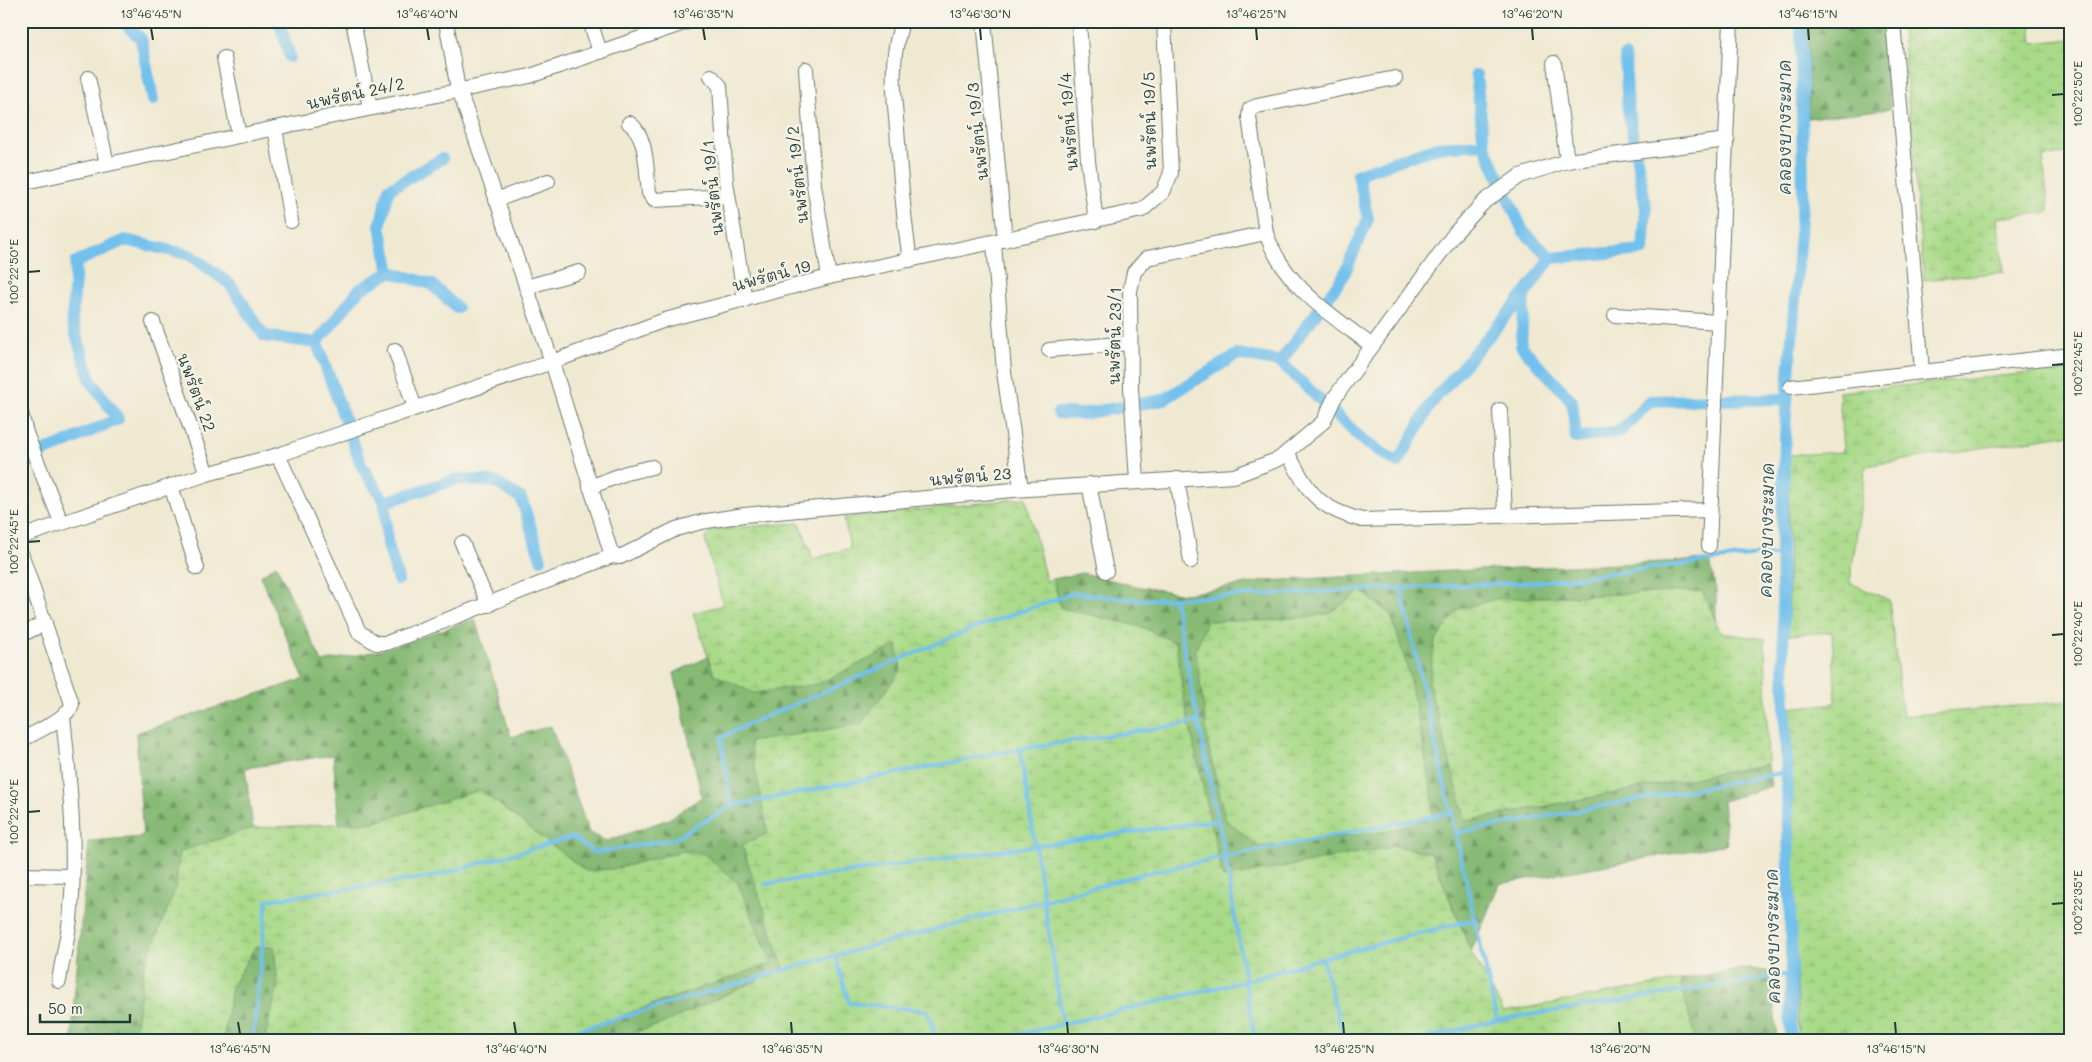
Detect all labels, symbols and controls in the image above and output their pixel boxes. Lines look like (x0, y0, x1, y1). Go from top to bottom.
text: 13°46'45"N (120, 5, 182, 21)
text: 13°46'40"N (396, 5, 458, 21)
text: 13°46'35"N (672, 5, 734, 21)
text: 13°46'30"N (949, 5, 1011, 21)
text: 13°46'25"N (1226, 5, 1286, 21)
text: 13°46'20"N (1501, 5, 1563, 21)
text: 13°46'15"N (1778, 5, 1838, 21)
water label: คลองบางระมาด (1772, 59, 1796, 195)
text: 100°22'50"E (2069, 61, 2085, 127)
street label: นพรัตน์ 19/4 (1054, 71, 1082, 172)
street label: นพรัตน์ 24/2 (304, 72, 406, 114)
street label: นพรัตน์ 19/5 (1137, 72, 1160, 170)
street label: นพรัตน์ 19/3 (961, 82, 993, 182)
street label: นพรัตน์ 19/2 (781, 125, 813, 225)
street label: นพรัตน์ 19/1 (696, 139, 727, 237)
text: 100°22'50"E (5, 239, 21, 305)
street label: นพรัตน์ 19 (729, 254, 813, 296)
street label: นพรัตน์ 23/1 (1103, 287, 1125, 385)
text: 100°22'45"E (2069, 331, 2085, 397)
street label: นพรัตน์ 22 (173, 350, 221, 434)
street label: นพรัตน์ 23 (928, 462, 1012, 490)
water label: คลองบางระมาด (1753, 462, 1779, 598)
text: 100°22'45"E (5, 509, 21, 575)
text: 100°22'40"E (2069, 601, 2085, 667)
text: 100°22'40"E (5, 779, 21, 845)
water label: คลองบางระมาด (1759, 868, 1785, 1004)
text: 100°22'35"E (2069, 870, 2085, 936)
scale bar (40, 992, 130, 1024)
text: 50 m (48, 998, 83, 1018)
text: 13°46'45"N (209, 1040, 271, 1056)
text: 13°46'40"N (485, 1040, 547, 1056)
text: 13°46'35"N (761, 1040, 823, 1056)
text: 13°46'30"N (1037, 1040, 1099, 1056)
text: 13°46'25"N (1314, 1040, 1374, 1056)
text: 13°46'20"N (1589, 1040, 1651, 1056)
text: 13°46'15"N (1866, 1040, 1926, 1056)

